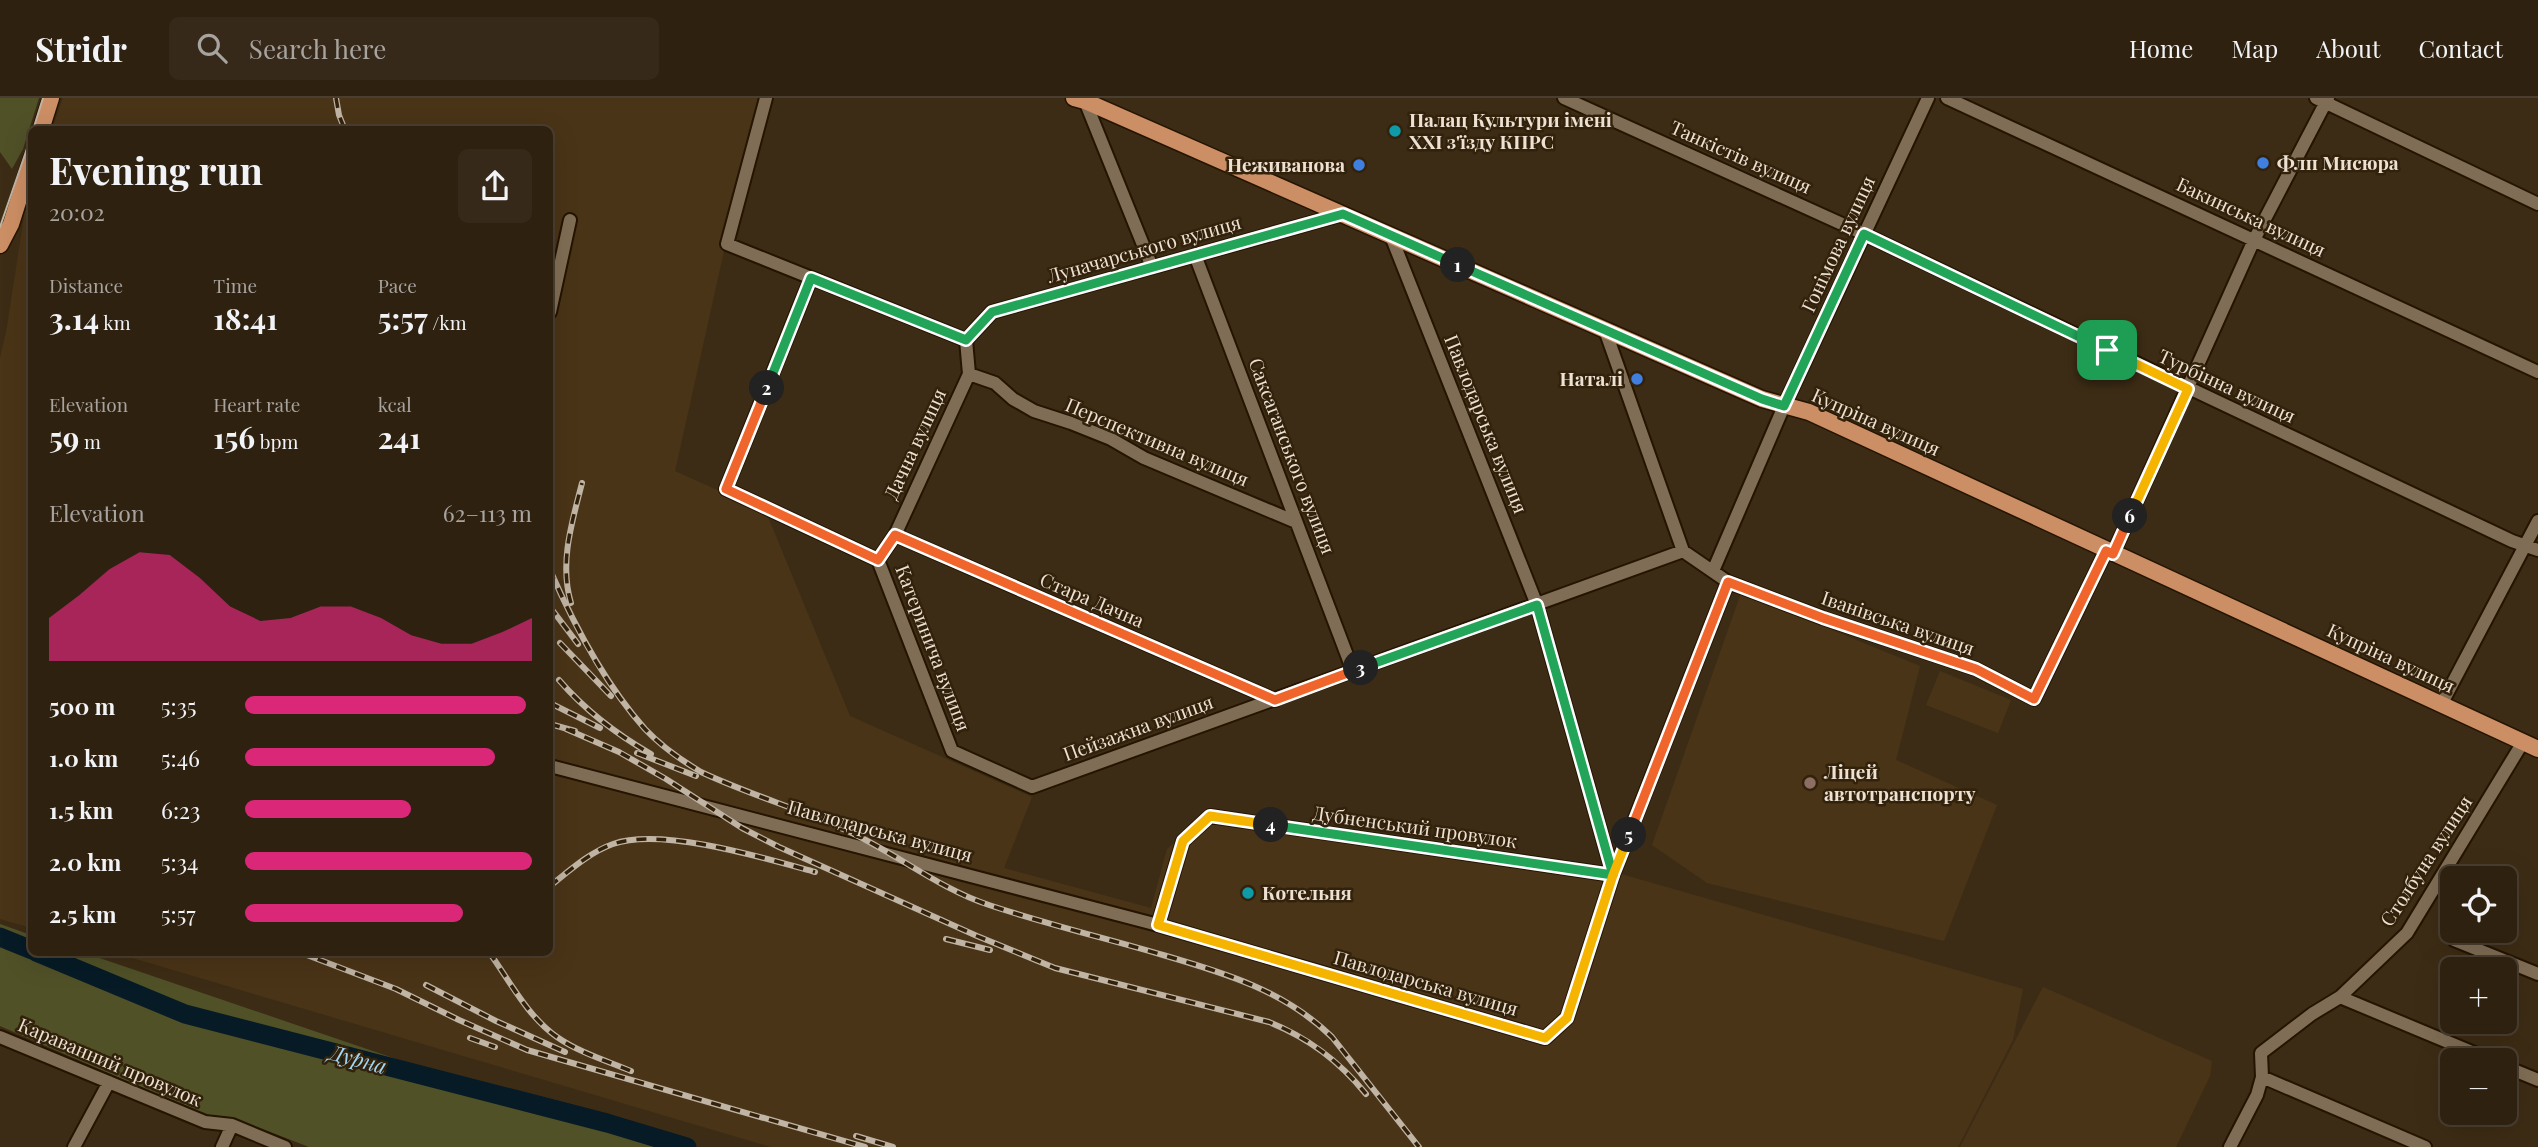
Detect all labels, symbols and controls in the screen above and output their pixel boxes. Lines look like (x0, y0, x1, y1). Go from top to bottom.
search box (169, 17, 659, 80)
text: Stridr (35, 26, 127, 70)
icon: search (193, 29, 231, 67)
text: Search here (249, 31, 386, 66)
text: Home (2129, 32, 2193, 64)
text: Map (2231, 32, 2278, 64)
text: About (2316, 32, 2380, 64)
text: Contact (2418, 32, 2503, 64)
place label: Палац Культури імені XXI з'їзду КПРС (1409, 106, 1612, 154)
street label: Танкістів вулиця (1667, 113, 1816, 199)
marker: Палац Культури імені XXI з'їзду КПРС (1387, 123, 1403, 139)
text: Evening run (49, 144, 263, 195)
button: share (458, 149, 532, 223)
place label: Флп Мисюра (2277, 149, 2399, 175)
place label: Неживанова (1227, 151, 1345, 177)
marker: Флп Мисюра (2255, 155, 2271, 171)
marker: Неживанова (1351, 157, 1367, 173)
street label: Бакинська вулиця (2173, 170, 2330, 262)
street label: Гонімова вулиця (1794, 171, 1880, 316)
text: 20:02 (49, 196, 105, 227)
street label: Луначарського вулиця (1043, 208, 1244, 288)
pin: 1 (1440, 248, 1476, 282)
text: 1 (1454, 251, 1461, 277)
text: Distance (49, 272, 123, 298)
text: Time (213, 272, 257, 298)
text: Pace (378, 272, 417, 298)
text: 3.14 (49, 298, 99, 338)
text: 18:41 (213, 298, 278, 338)
text: 5:57 (378, 298, 428, 338)
text: km (99, 309, 131, 335)
text: /km (428, 309, 467, 335)
pin (2077, 320, 2137, 380)
street label: Павлодарська вулиця (1439, 330, 1535, 517)
icon: arrive (2088, 331, 2126, 369)
street label: Турбінна вулиця (2155, 342, 2300, 428)
street label: Саксаганського вулиця (1244, 354, 1342, 557)
place label: Наталі (1560, 365, 1623, 391)
pin: 2 (750, 370, 784, 406)
marker: Наталі (1629, 371, 1645, 387)
text: 2 (762, 374, 771, 400)
street label: Купріна вулиця (1808, 381, 1945, 461)
street label: Дачна вулиця (877, 384, 951, 503)
text: Elevation (49, 391, 128, 417)
text: Heart rate (213, 391, 300, 417)
text: kcal (378, 391, 412, 417)
street label: Перспективна вулиця (1062, 391, 1253, 491)
text: 59 (49, 417, 79, 457)
text: 156 (213, 417, 255, 457)
text: 241 (378, 417, 421, 457)
text: m (79, 428, 101, 454)
text: bpm (255, 428, 298, 454)
text: Elevation (49, 497, 145, 528)
text: 62–113 m (443, 497, 532, 528)
pin: 6 (2112, 498, 2148, 534)
text: 6 (2124, 502, 2135, 528)
street label: Катеринича вулиця (890, 561, 978, 734)
street label: Стара Дачна (1036, 565, 1149, 633)
street label: Іванівська вулиця (1818, 584, 1978, 660)
street label: Купріна вулиця (2323, 616, 2459, 698)
pin: 3 (1344, 650, 1378, 686)
text: 3 (1356, 654, 1365, 680)
street label: Пейзажна вулиця (1059, 688, 1216, 766)
text: 500 m (49, 690, 115, 721)
text: 5:35 (161, 690, 197, 721)
text: 1.0 km (49, 742, 118, 773)
text: 5:46 (161, 742, 200, 773)
place label: Ліцей автотранспорту (1823, 758, 1976, 806)
marker: Ліцей автотранспорту (1802, 775, 1818, 791)
street label: Столбуна вулиця (2373, 790, 2477, 931)
street label: Павлодарська вулиця (785, 793, 976, 867)
text: 1.5 km (49, 794, 113, 825)
text: 6:23 (161, 794, 200, 825)
street label: Дубненський провулок (1311, 799, 1519, 853)
pin: 4 (1254, 808, 1288, 842)
text: 4 (1265, 811, 1276, 837)
pin: 5 (1612, 818, 1646, 852)
text: 5 (1624, 821, 1633, 847)
text: 2.0 km (49, 846, 121, 877)
text: 5:34 (161, 846, 198, 877)
map controls (2440, 866, 2517, 1125)
button: locate (2440, 866, 2517, 943)
place label: Котельня (1262, 879, 1352, 905)
marker: Котельня (1240, 885, 1256, 901)
text: 2.5 km (49, 898, 116, 929)
text: 5:57 (161, 898, 196, 929)
street label: Павлодарська вулиця (1331, 943, 1521, 1021)
button: + (2440, 957, 2517, 1034)
street label: Караванний провулок (15, 1011, 206, 1112)
water label: Дурна (323, 1036, 390, 1079)
button: − (2440, 1048, 2517, 1125)

